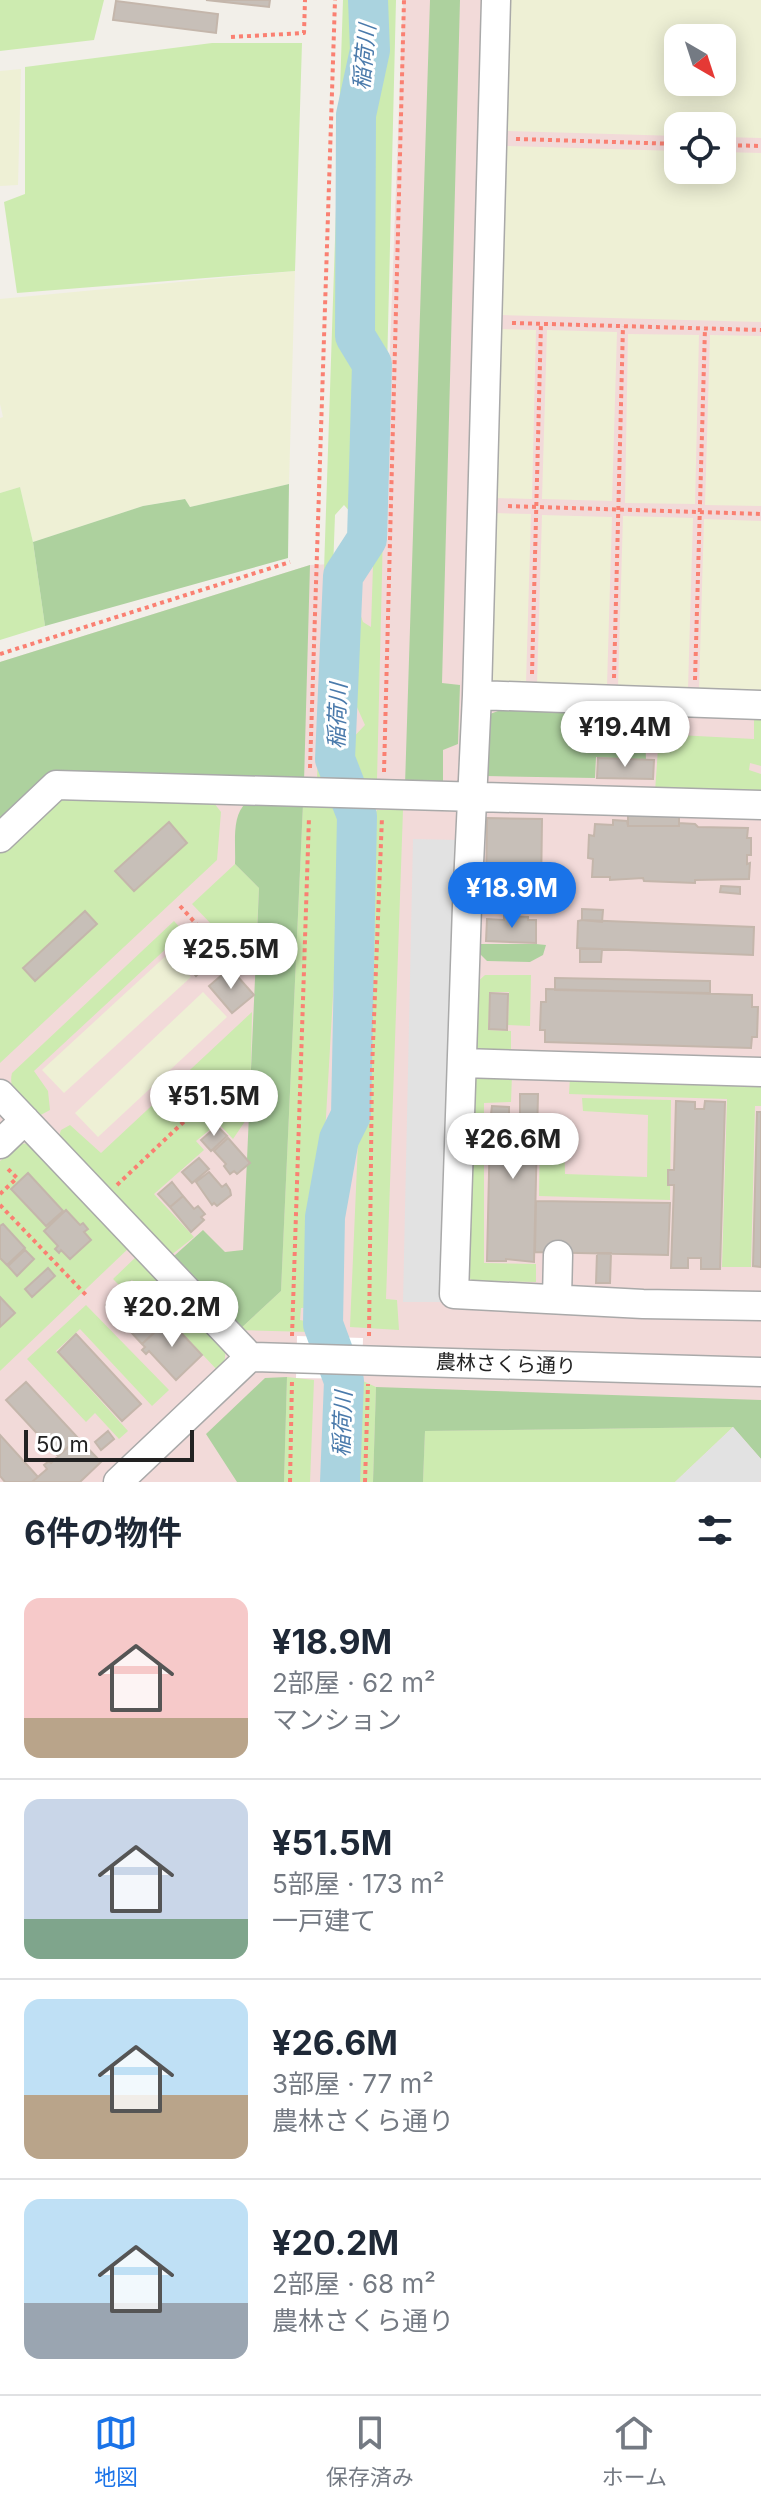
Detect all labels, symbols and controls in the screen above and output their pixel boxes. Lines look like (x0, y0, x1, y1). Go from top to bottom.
water label: 稲荷川 (348, 21, 381, 91)
north arrow (664, 24, 736, 96)
map controls (664, 24, 736, 184)
button: locate (664, 112, 736, 184)
water label: 稲荷川 (323, 681, 351, 749)
pin: ¥19.4M (560, 701, 690, 769)
text: ¥19.4M (579, 711, 671, 742)
pin: ¥18.9M (447, 862, 577, 930)
text: ¥18.9M (466, 872, 558, 903)
pin: ¥25.5M (166, 923, 296, 991)
text: ¥25.5M (183, 933, 279, 964)
pin: ¥51.5M (149, 1070, 279, 1138)
text: ¥51.5M (168, 1080, 260, 1111)
pin: ¥26.6M (448, 1113, 578, 1181)
text: ¥26.6M (465, 1123, 561, 1154)
pin: ¥20.2M (107, 1281, 237, 1349)
text: ¥20.2M (123, 1291, 221, 1322)
street label: 農林さくら通り (436, 1350, 576, 1378)
water label: 稲荷川 (328, 1389, 356, 1457)
scale bar (24, 1426, 194, 1462)
text: 50 m (36, 1431, 89, 1457)
icon: filters (693, 1508, 737, 1552)
text: 6件の物件 (24, 1512, 182, 1553)
text: ¥18.9M (272, 1621, 392, 1662)
icon: home (88, 1630, 184, 1726)
text: 2部屋 · 62 m² (272, 1667, 436, 1698)
text: マンション (272, 1704, 402, 1735)
text: ¥51.5M (272, 1822, 392, 1863)
icon: home (88, 1831, 184, 1927)
text: 5部屋 · 173 m² (272, 1868, 444, 1899)
text: 一戸建て (272, 1905, 376, 1936)
text: ¥26.6M (272, 2022, 398, 2063)
icon: home (88, 2031, 184, 2127)
text: 3部屋 · 77 m² (272, 2068, 434, 2099)
text: 農林さくら通り (272, 2105, 454, 2136)
text: ¥20.2M (272, 2222, 399, 2263)
icon: home (88, 2231, 184, 2327)
text: 2部屋 · 68 m² (272, 2268, 436, 2299)
text: 農林さくら通り (272, 2305, 454, 2336)
tab: 地図 (94, 2411, 138, 2491)
tab: 保存済み (326, 2411, 414, 2491)
tab: ホーム (602, 2411, 667, 2491)

